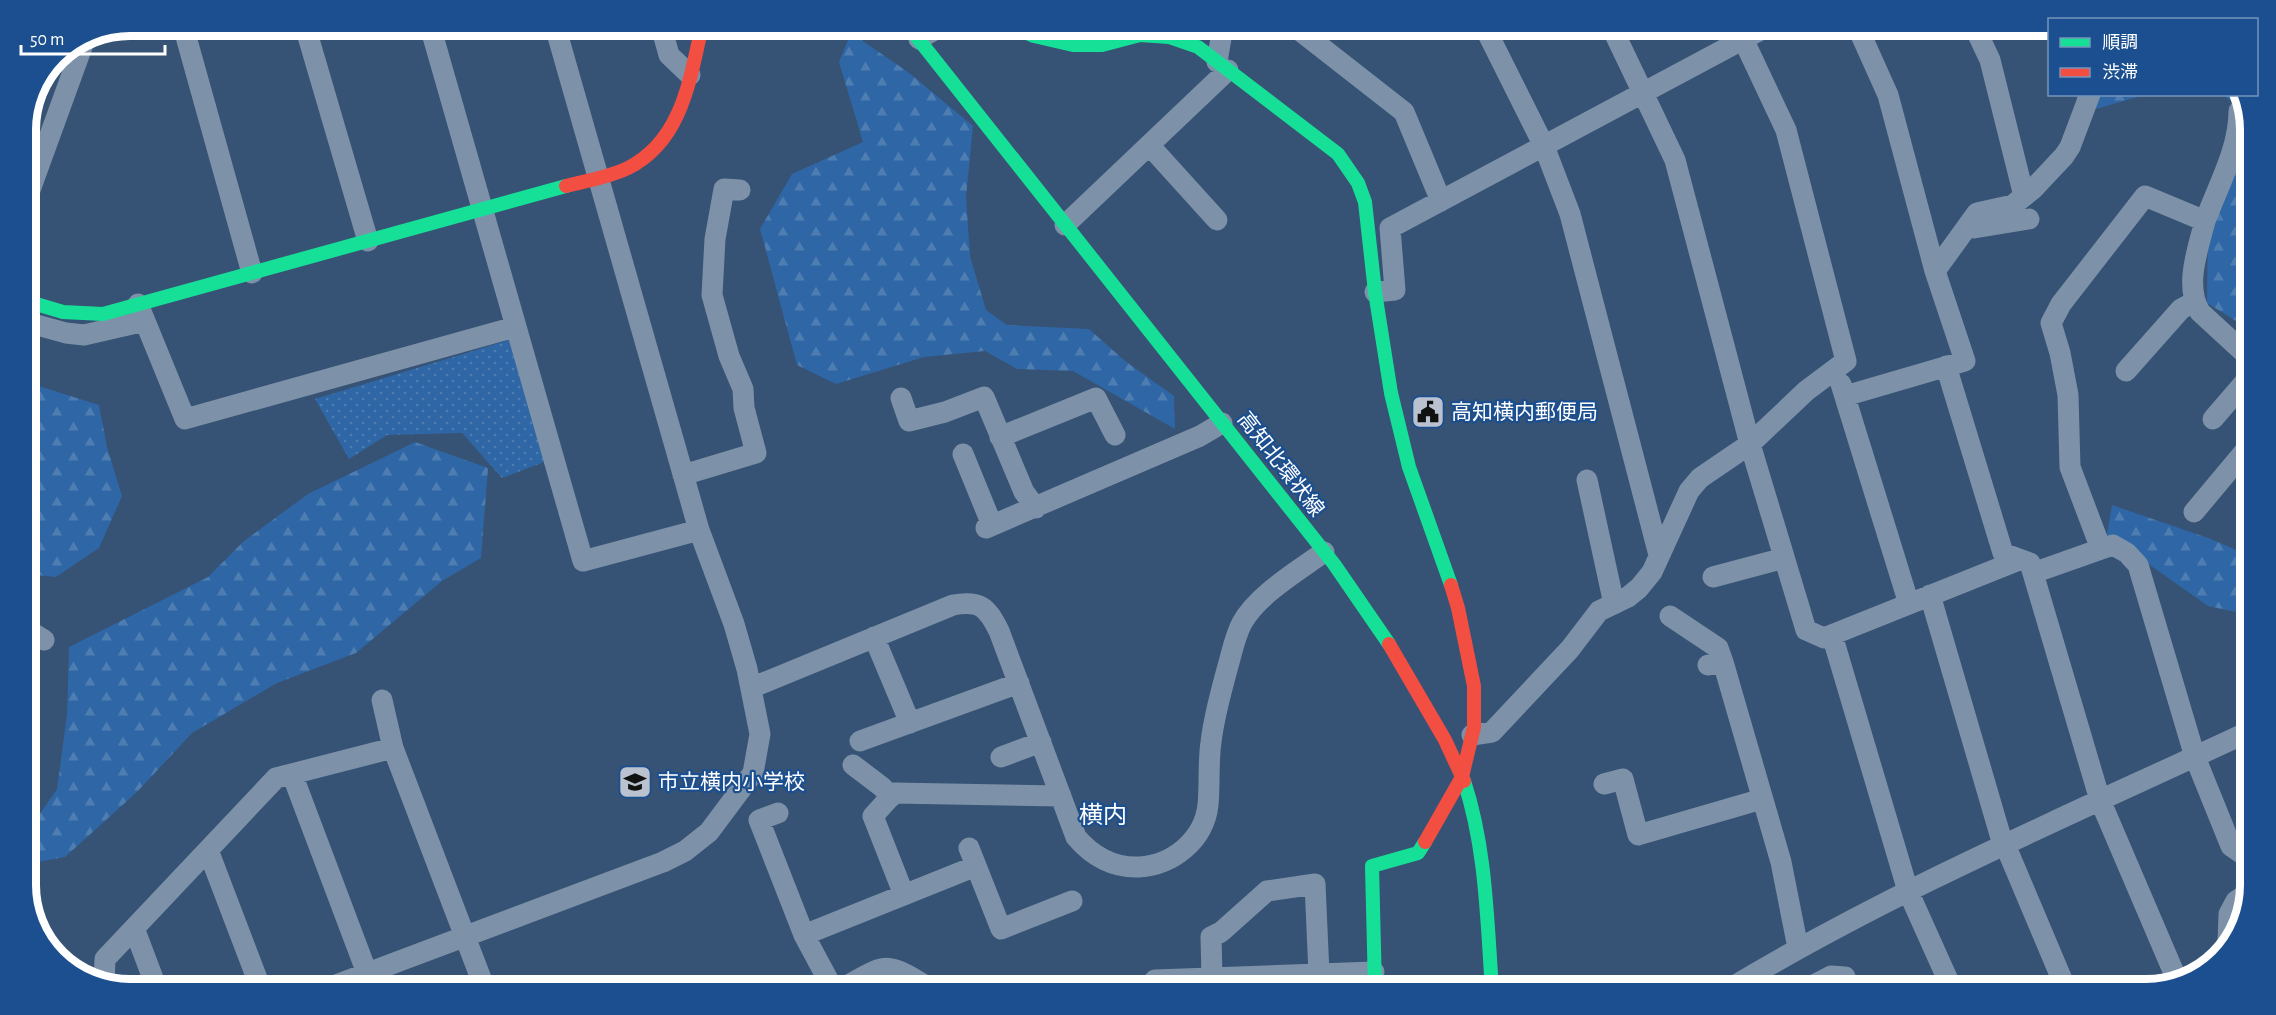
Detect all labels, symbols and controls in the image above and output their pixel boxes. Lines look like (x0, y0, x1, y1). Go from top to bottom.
scale bar (21, 18, 165, 56)
legend (2048, 18, 2258, 96)
text: 50 m (30, 31, 64, 49)
text: 順調 (2102, 34, 2138, 52)
text: 渋滞 (2102, 63, 2138, 82)
public building icon: 高知横内郵便局 (1410, 394, 1446, 430)
place label: 高知横内郵便局 (1451, 401, 1598, 423)
street label: 高知北環状線 (1234, 408, 1328, 520)
school or university icon: 市立横内小学校 (617, 764, 653, 800)
place label: 市立横内小学校 (658, 771, 805, 793)
district label: 横内 (1079, 802, 1127, 828)

